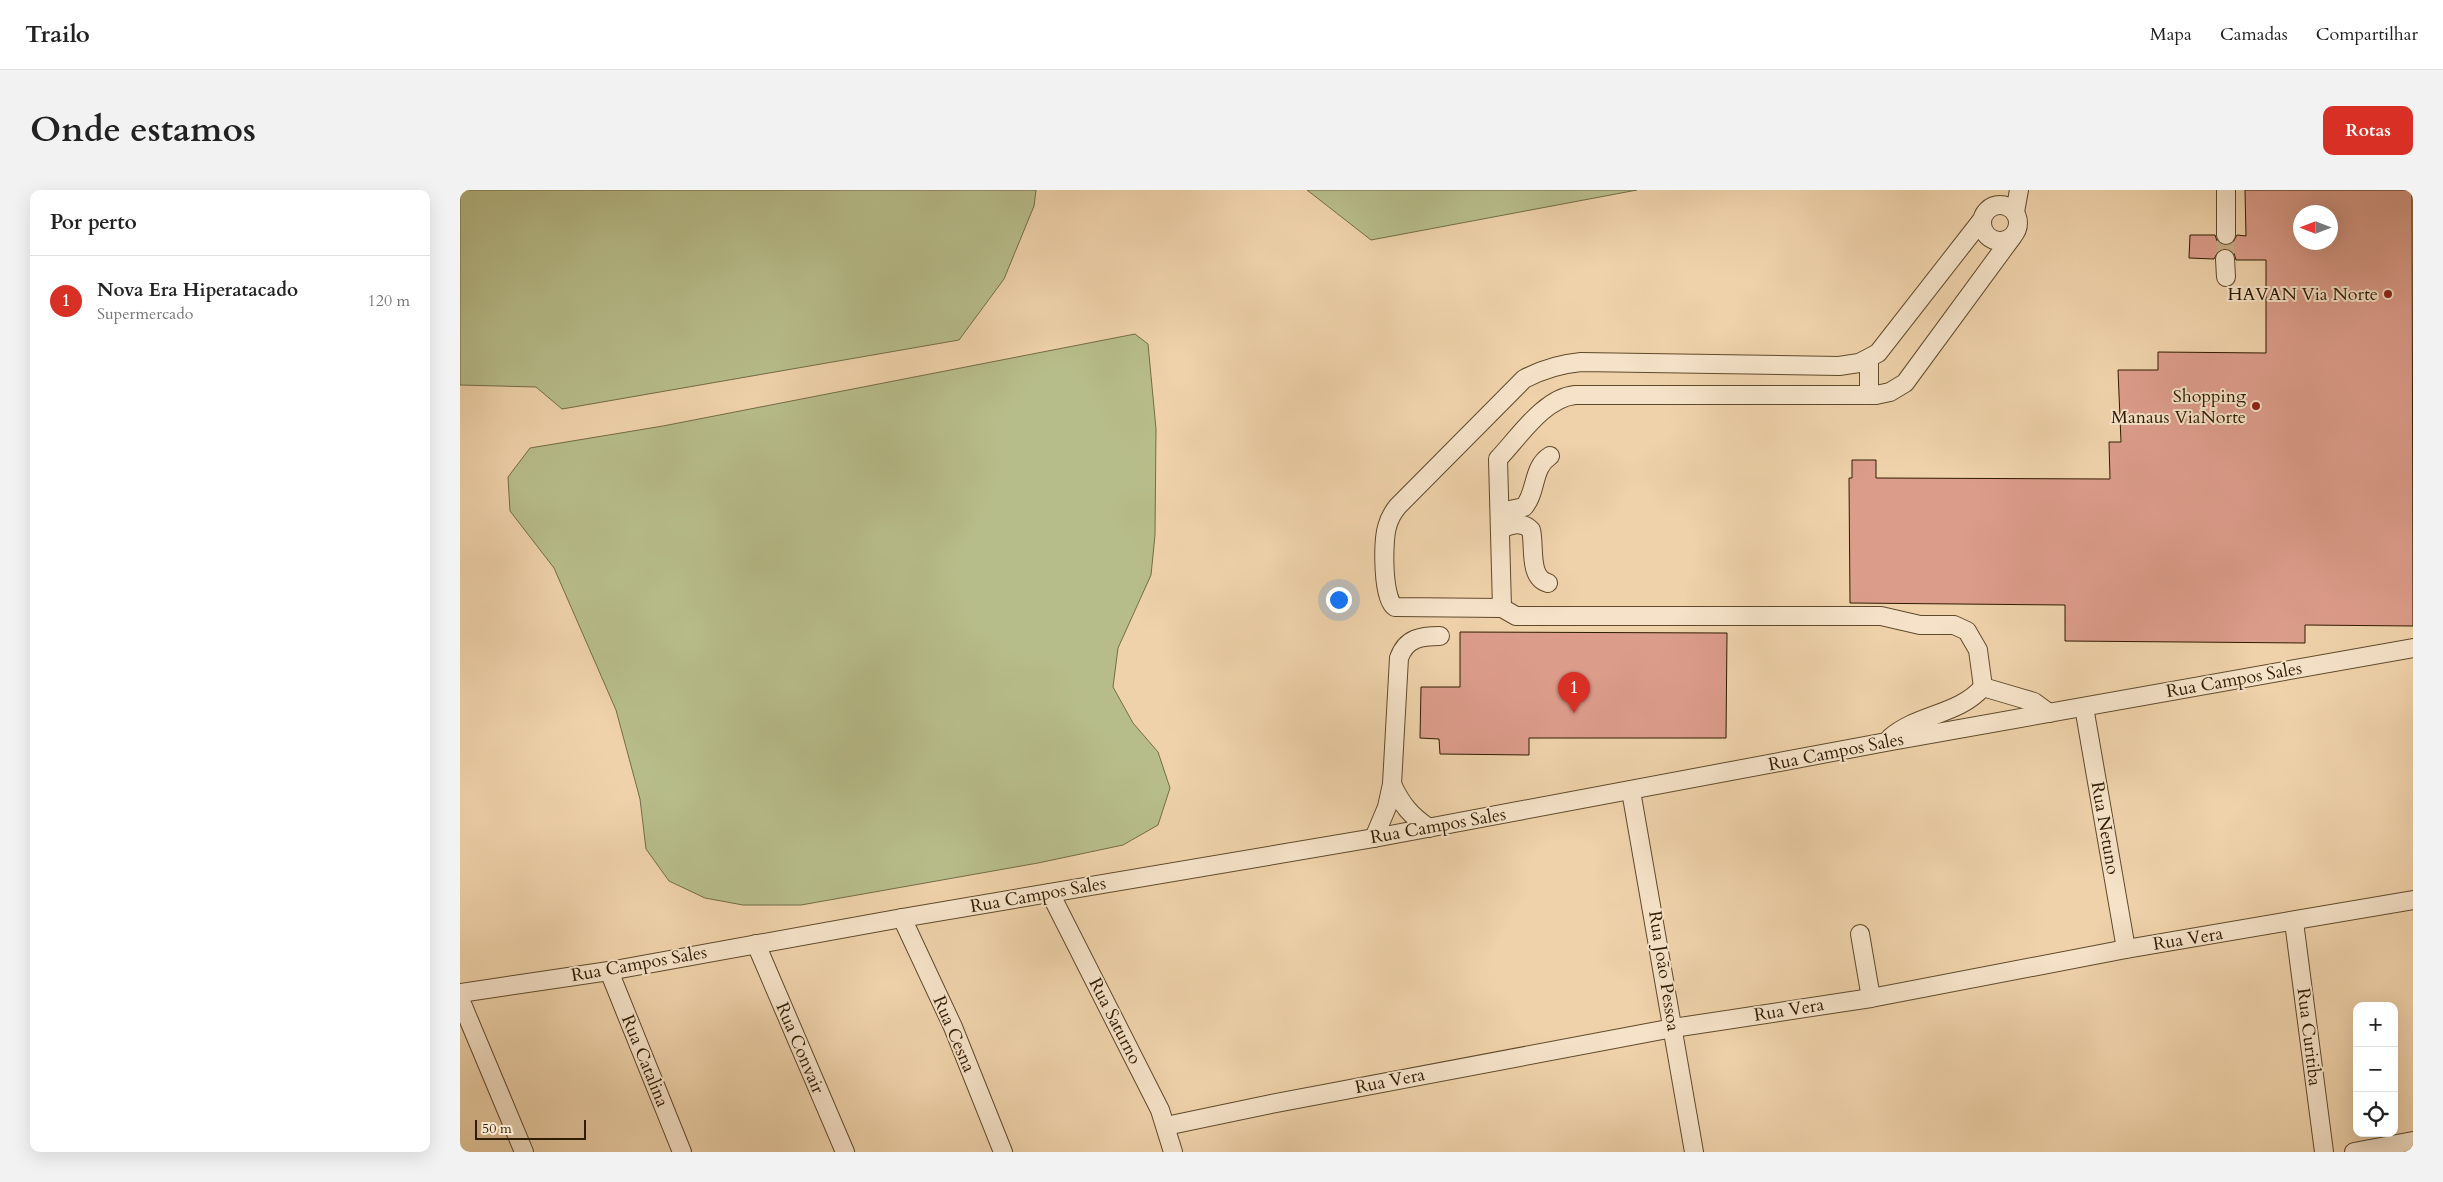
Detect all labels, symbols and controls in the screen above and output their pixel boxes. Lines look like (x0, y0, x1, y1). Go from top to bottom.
text: Trailo (25, 18, 90, 51)
text: Mapa (2150, 22, 2192, 47)
text: Camadas (2220, 22, 2288, 47)
text: Compartilhar (2316, 22, 2418, 47)
text: Onde estamos (30, 106, 256, 154)
button: Rotas (2323, 106, 2413, 155)
north arrow (2293, 205, 2338, 250)
text: Por perto (50, 208, 137, 237)
text: Nova Era Hiperatacado (97, 277, 298, 303)
place label: HAVAN Via Norte (2228, 282, 2378, 307)
marker: HAVAN Via Norte (2382, 288, 2394, 300)
text: 1 (62, 290, 70, 312)
text: 120 m (368, 290, 410, 312)
text: Supermercado (97, 303, 193, 325)
place label: Shopping Manaus ViaNorte (2111, 384, 2247, 430)
marker: Shopping Manaus ViaNorte (2250, 400, 2262, 412)
your location (1326, 587, 1352, 613)
street label: Rua Campos Sales (2164, 656, 2304, 704)
pin: 1 (1558, 672, 1590, 713)
street label: Rua Campos Sales (1766, 727, 1906, 777)
street label: Rua Netuno (2085, 780, 2126, 877)
street label: Rua Campos Sales (1368, 802, 1508, 850)
street label: Rua Campos Sales (968, 871, 1108, 919)
street label: Rua João Pessoa (1642, 909, 1686, 1033)
street label: Rua Vera (2151, 921, 2225, 957)
street label: Rua Campos Sales (569, 940, 709, 988)
street label: Rua Saturno (1083, 974, 1148, 1069)
street label: Rua Curitiba (2291, 987, 2327, 1088)
street label: Rua Cesna (927, 992, 981, 1076)
street label: Rua Vera (1752, 992, 1826, 1028)
street label: Rua Convair (770, 998, 831, 1098)
map controls (2353, 1002, 2398, 1137)
button: + (2353, 1002, 2398, 1047)
street label: Rua Catalina (615, 1011, 675, 1111)
button: − (2353, 1047, 2398, 1092)
street label: Rua Vera (1353, 1062, 1427, 1100)
button: locate (2353, 1092, 2398, 1137)
scale bar (475, 1117, 586, 1140)
text: 50 m (482, 1119, 512, 1138)

